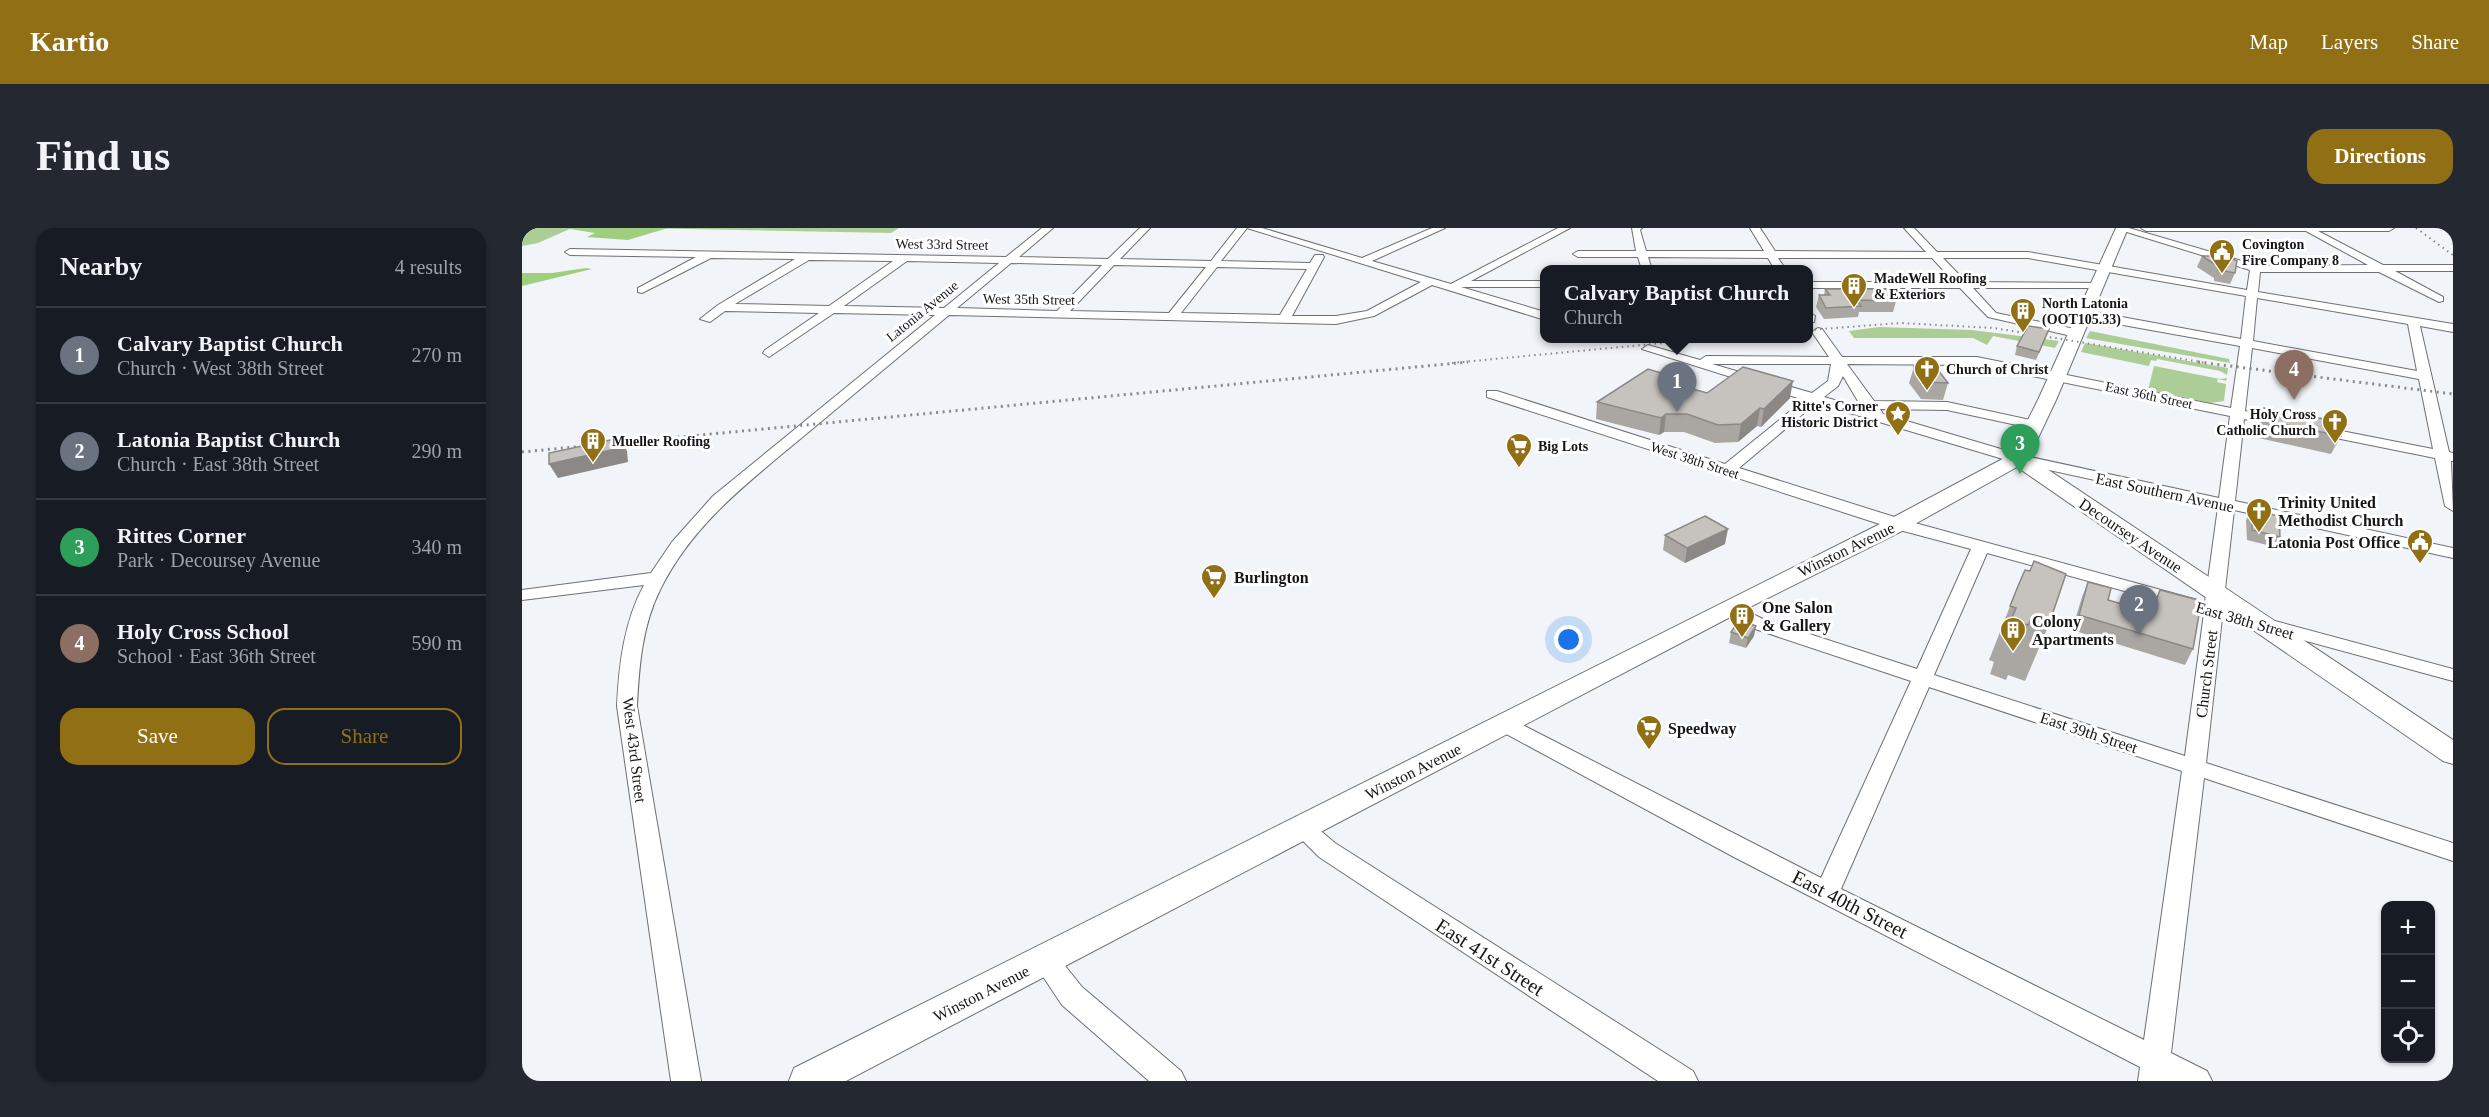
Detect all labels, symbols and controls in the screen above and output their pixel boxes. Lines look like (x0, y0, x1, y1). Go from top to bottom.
text: Kartio (30, 26, 109, 57)
text: Map (2250, 30, 2288, 54)
text: Layers (2321, 30, 2378, 54)
text: Share (2411, 30, 2459, 54)
button: Directions (2307, 129, 2453, 184)
text: Find us (36, 133, 170, 179)
street label: West 33rd Street (895, 236, 989, 253)
public building icon: Covington Fire Company 8 (2207, 237, 2237, 275)
place label: Covington Fire Company 8 (2242, 237, 2339, 268)
text: Nearby (60, 252, 142, 281)
text: 4 results (395, 256, 462, 278)
popup (1540, 265, 1813, 343)
building icon: MadeWell Roofing & Exteriors (1839, 271, 1869, 309)
place label: MadeWell Roofing & Exteriors (1874, 271, 1986, 302)
street label: Latonia Avenue (883, 278, 961, 345)
text: Calvary Baptist Church (1564, 280, 1789, 305)
street label: West 35th Street (983, 291, 1075, 308)
building icon: North Latonia (OOT105.33) (2008, 296, 2038, 334)
place label: North Latonia (OOT105.33) (2042, 296, 2128, 328)
text: Church (1564, 306, 1623, 328)
text: Calvary Baptist Church (117, 331, 343, 356)
text: 1 (75, 344, 85, 366)
text: 270 m (411, 344, 462, 366)
pin: 4 (2274, 350, 2314, 400)
church icon: Church of Christ (1912, 354, 1942, 392)
text: Church · West 38th Street (117, 357, 324, 379)
pin: 1 (1658, 362, 1696, 412)
place label: Church of Christ (1946, 362, 2049, 377)
street label: East 36th Street (2104, 379, 2194, 412)
place label: Ritte's Corner Historic District (1781, 399, 1878, 430)
place icon: Ritte's Corner Historic District (1883, 399, 1913, 437)
place label: Holy Cross Catholic Church (2216, 407, 2317, 438)
church icon: Holy Cross Catholic Church (2320, 407, 2350, 445)
pin: 3 (2000, 424, 2040, 474)
building icon: Mueller Roofing (578, 426, 608, 464)
text: Latonia Baptist Church (117, 427, 340, 452)
supermarket icon: Big Lots (1504, 431, 1534, 469)
place label: Mueller Roofing (612, 434, 710, 449)
place label: Big Lots (1538, 439, 1589, 454)
street label: West 38th Street (1649, 439, 1741, 482)
text: 2 (75, 440, 85, 462)
text: 290 m (411, 440, 462, 462)
text: Church · East 38th Street (117, 453, 319, 475)
street label: East Southern Avenue (2094, 470, 2236, 515)
place label: Trinity United Methodist Church (2278, 494, 2404, 529)
street label: Decoursey Avenue (2076, 495, 2185, 577)
church icon: Trinity United Methodist Church (2244, 496, 2274, 534)
street label: Winston Avenue (1795, 519, 1897, 580)
text: Rittes Corner (117, 523, 246, 548)
public building icon: Latonia Post Office (2405, 527, 2435, 565)
place label: Latonia Post Office (2268, 534, 2400, 551)
text: 3 (75, 536, 85, 558)
text: 340 m (411, 536, 462, 558)
text: Park · Decoursey Avenue (117, 549, 320, 571)
supermarket icon: Burlington (1199, 562, 1229, 600)
place label: Burlington (1234, 569, 1309, 587)
pin: 2 (2120, 586, 2158, 635)
street label: East 38th Street (2194, 598, 2296, 643)
place label: One Salon & Gallery (1762, 599, 1833, 635)
building icon: One Salon & Gallery (1727, 601, 1757, 639)
place label: Colony Apartments (2032, 613, 2114, 649)
building icon: Colony Apartments (1998, 615, 2028, 653)
text: Holy Cross School (117, 619, 289, 644)
your location (1554, 625, 1583, 654)
street label: Church Street (2193, 629, 2220, 719)
text: 4 (75, 632, 85, 654)
text: 590 m (411, 632, 462, 654)
text: School · East 36th Street (117, 645, 316, 667)
street label: West 43rd Street (620, 696, 649, 804)
button: Save (60, 708, 255, 765)
button: Share (267, 708, 462, 765)
street label: East 39th Street (2038, 709, 2140, 756)
supermarket icon: Speedway (1634, 713, 1664, 751)
place label: Speedway (1668, 720, 1736, 738)
street label: Winston Avenue (1362, 740, 1464, 803)
street label: East 40th Street (1789, 865, 1912, 943)
map controls (2381, 901, 2435, 1063)
button: + (2381, 901, 2435, 955)
street label: East 41st Street (1432, 914, 1549, 1000)
button: − (2381, 955, 2435, 1009)
street label: Winston Avenue (930, 962, 1032, 1025)
button: locate (2381, 1009, 2435, 1063)

